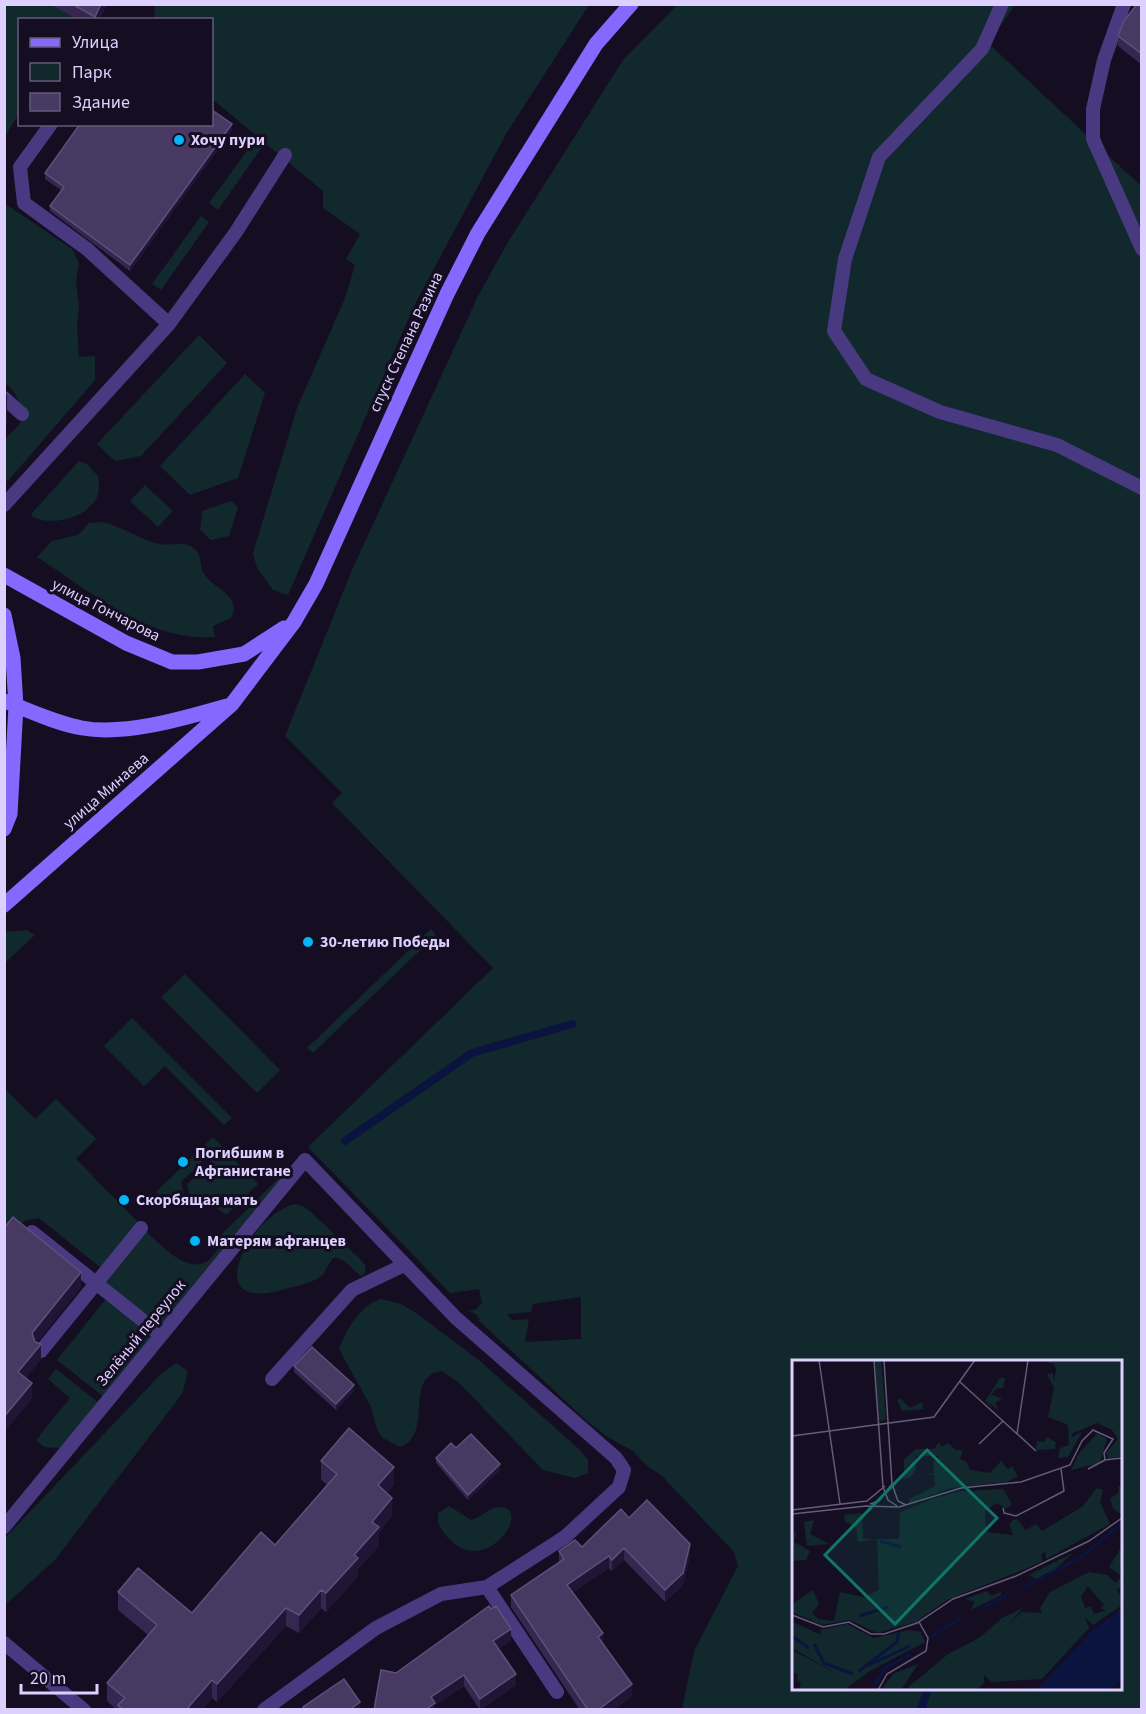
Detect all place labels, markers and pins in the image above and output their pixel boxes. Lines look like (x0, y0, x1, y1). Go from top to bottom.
place label: Хочу пури (191, 129, 265, 151)
marker: Хочу пури (172, 133, 186, 147)
place label: 30-летию Победы (320, 931, 450, 953)
marker: 30-летию Победы (301, 935, 315, 949)
place label: Погибшим в Афганистане (194, 1142, 291, 1182)
marker: Погибшим в Афганистане (176, 1155, 190, 1169)
place label: Скорбящая мать (136, 1189, 258, 1211)
marker: Скорбящая мать (117, 1193, 131, 1207)
place label: Матерям афганцев (207, 1230, 346, 1252)
marker: Матерям афганцев (188, 1234, 202, 1248)

